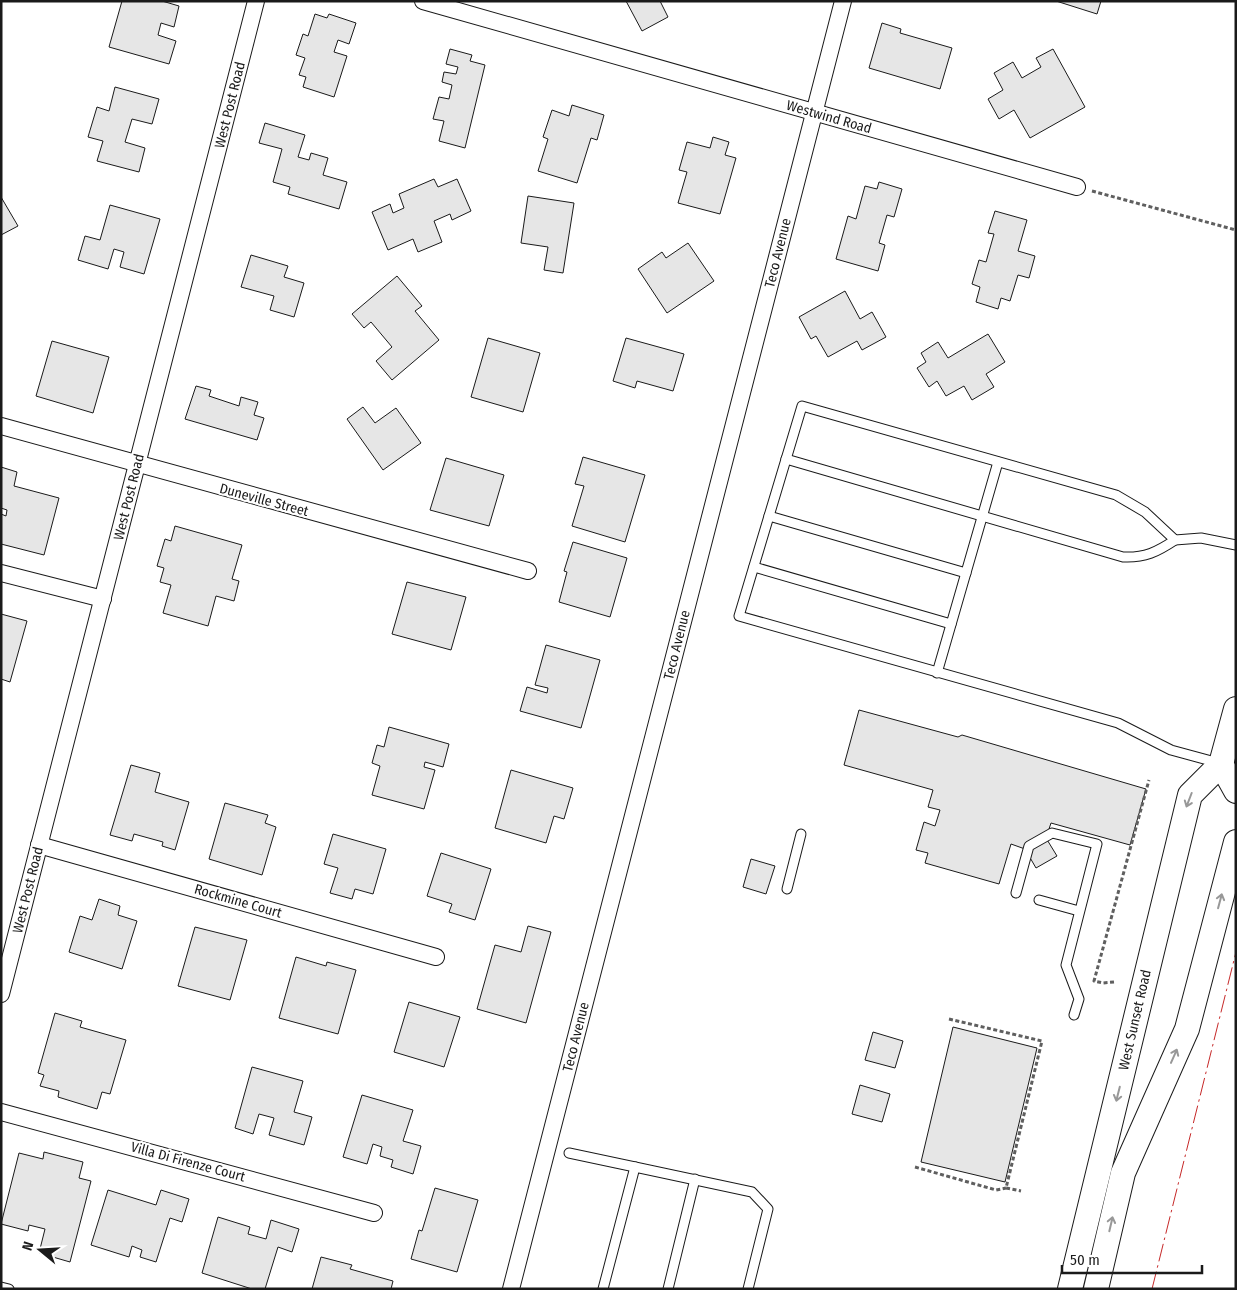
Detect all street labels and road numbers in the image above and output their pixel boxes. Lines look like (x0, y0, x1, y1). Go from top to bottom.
street label: West Post Road (211, 60, 249, 150)
street label: Westwind Road (784, 97, 874, 137)
street label: Teco Avenue (761, 216, 795, 290)
street label: West Post Road (110, 452, 148, 542)
street label: Duneville Street (218, 480, 311, 520)
street label: Teco Avenue (660, 608, 694, 682)
street label: West Post Road (9, 845, 47, 935)
street label: Rockmine Court (192, 880, 284, 922)
street label: West Sunset Road (1115, 968, 1155, 1072)
street label: Teco Avenue (559, 1000, 593, 1074)
street label: Villa Di Firenze Court (129, 1139, 247, 1186)

